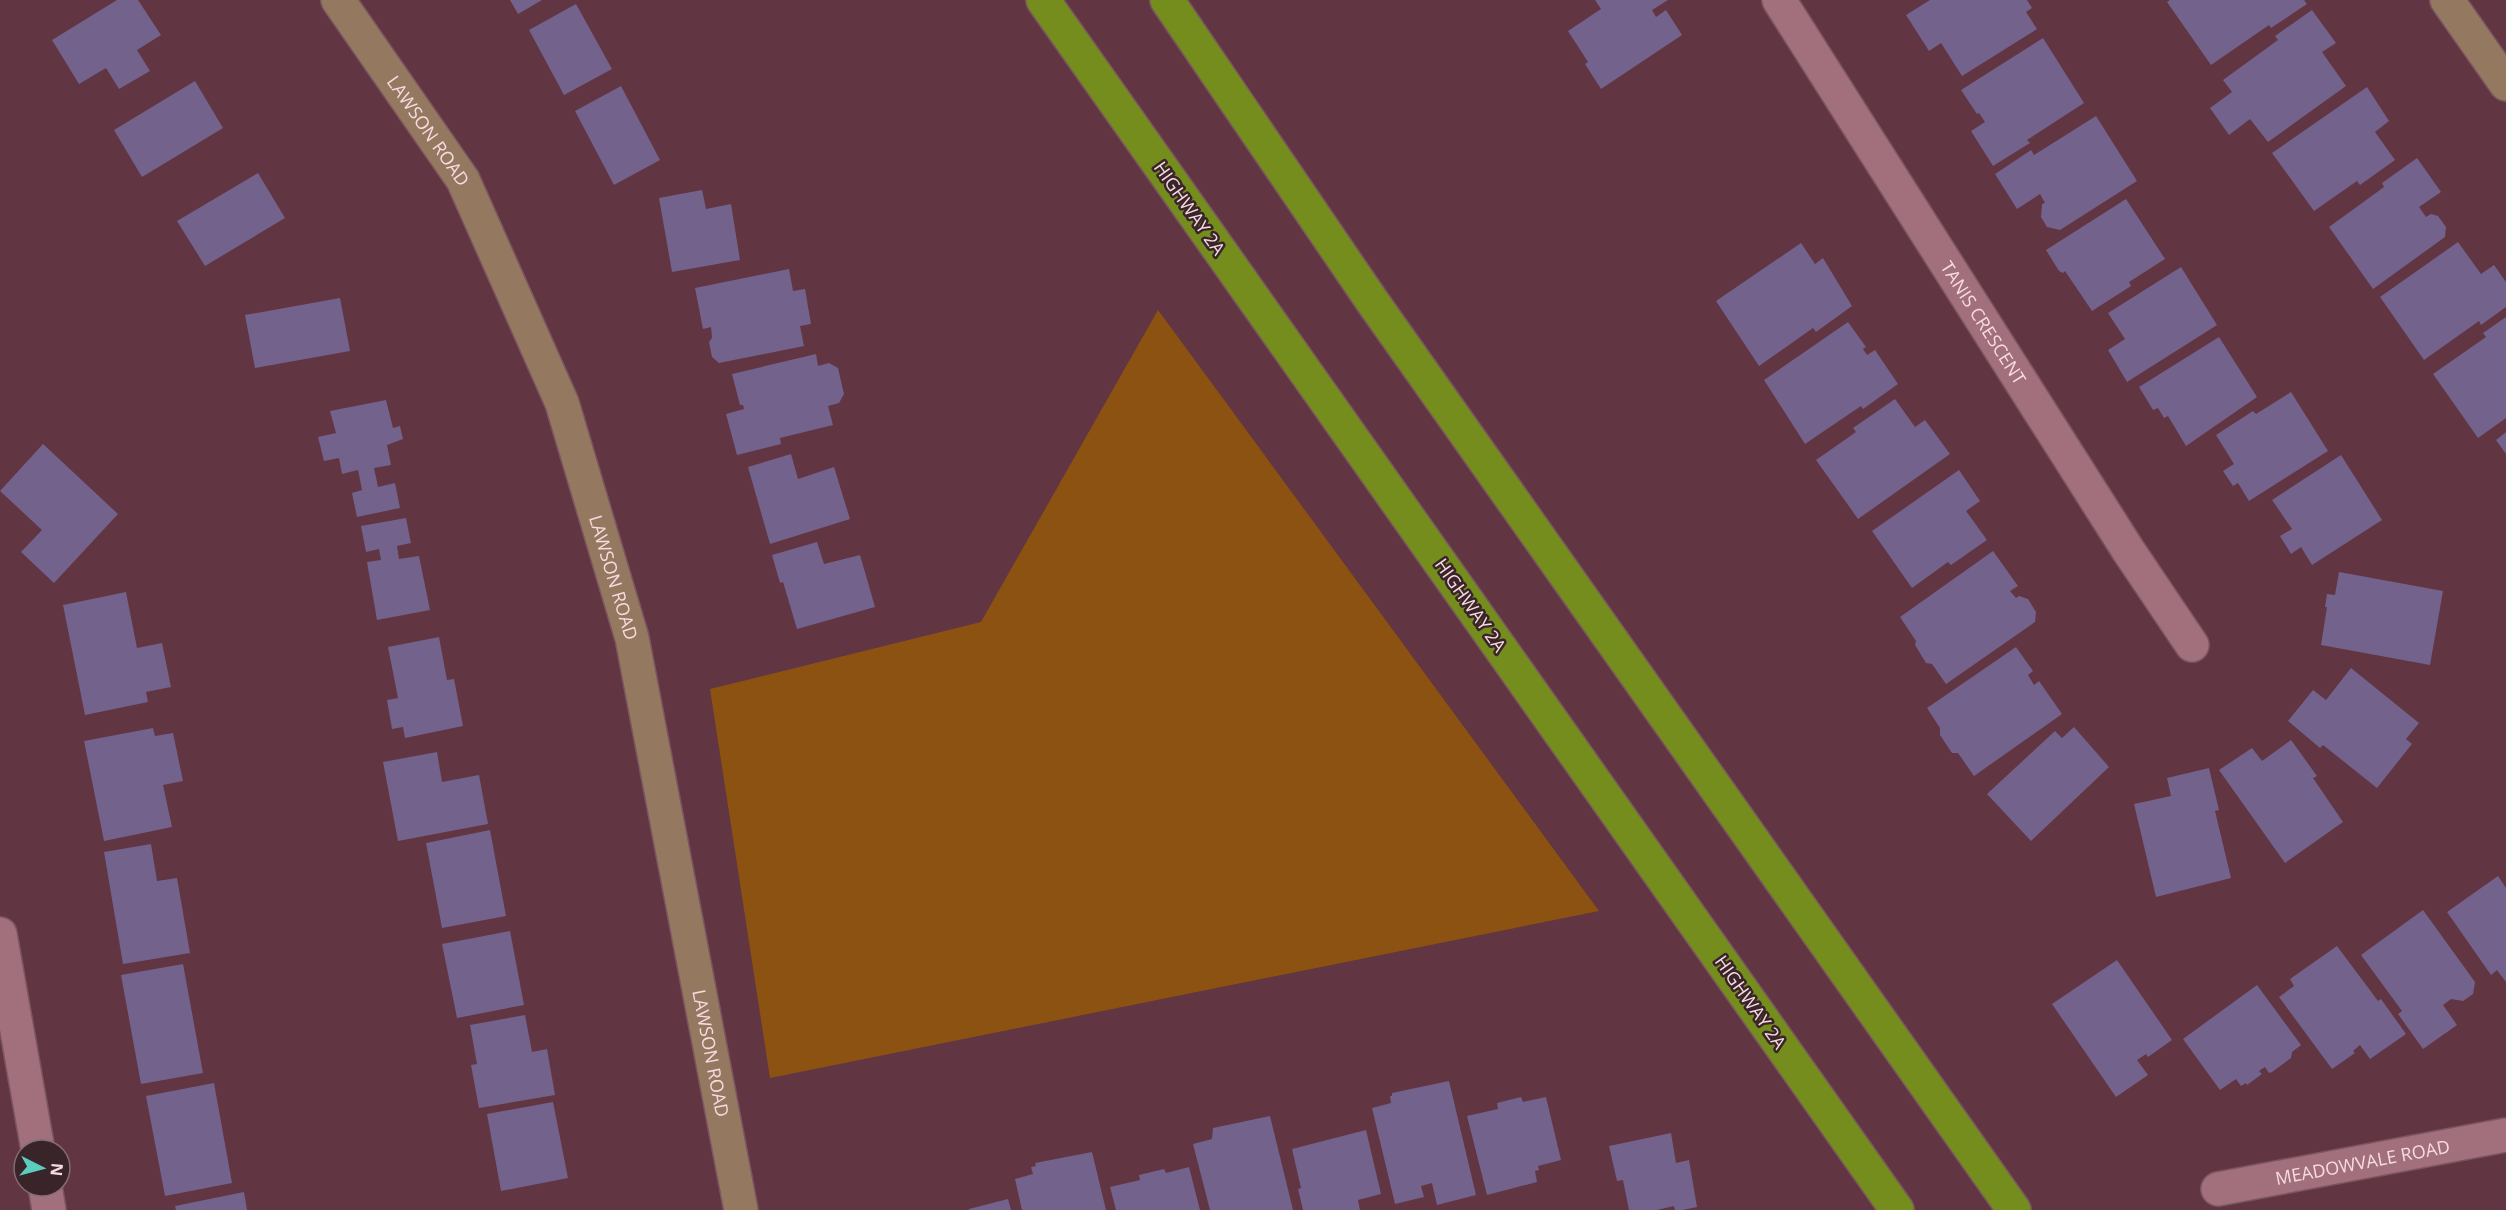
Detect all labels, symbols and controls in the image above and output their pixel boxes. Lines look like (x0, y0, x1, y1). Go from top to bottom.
street label: LAWSON ROAD (382, 71, 475, 190)
street label: HIGHWAY 2A (1149, 156, 1231, 260)
street label: TANIS CRESCENT (1936, 256, 2032, 389)
street label: LAWSON ROAD (584, 512, 644, 643)
street label: HIGHWAY 2A (1430, 553, 1512, 657)
street label: HIGHWAY 2A (1710, 950, 1792, 1054)
street label: LAWSON ROAD (687, 988, 735, 1119)
street label: MEADOWVALE ROAD (2273, 1134, 2452, 1190)
north arrow (12, 1138, 72, 1198)
text: N (45, 1162, 69, 1177)

